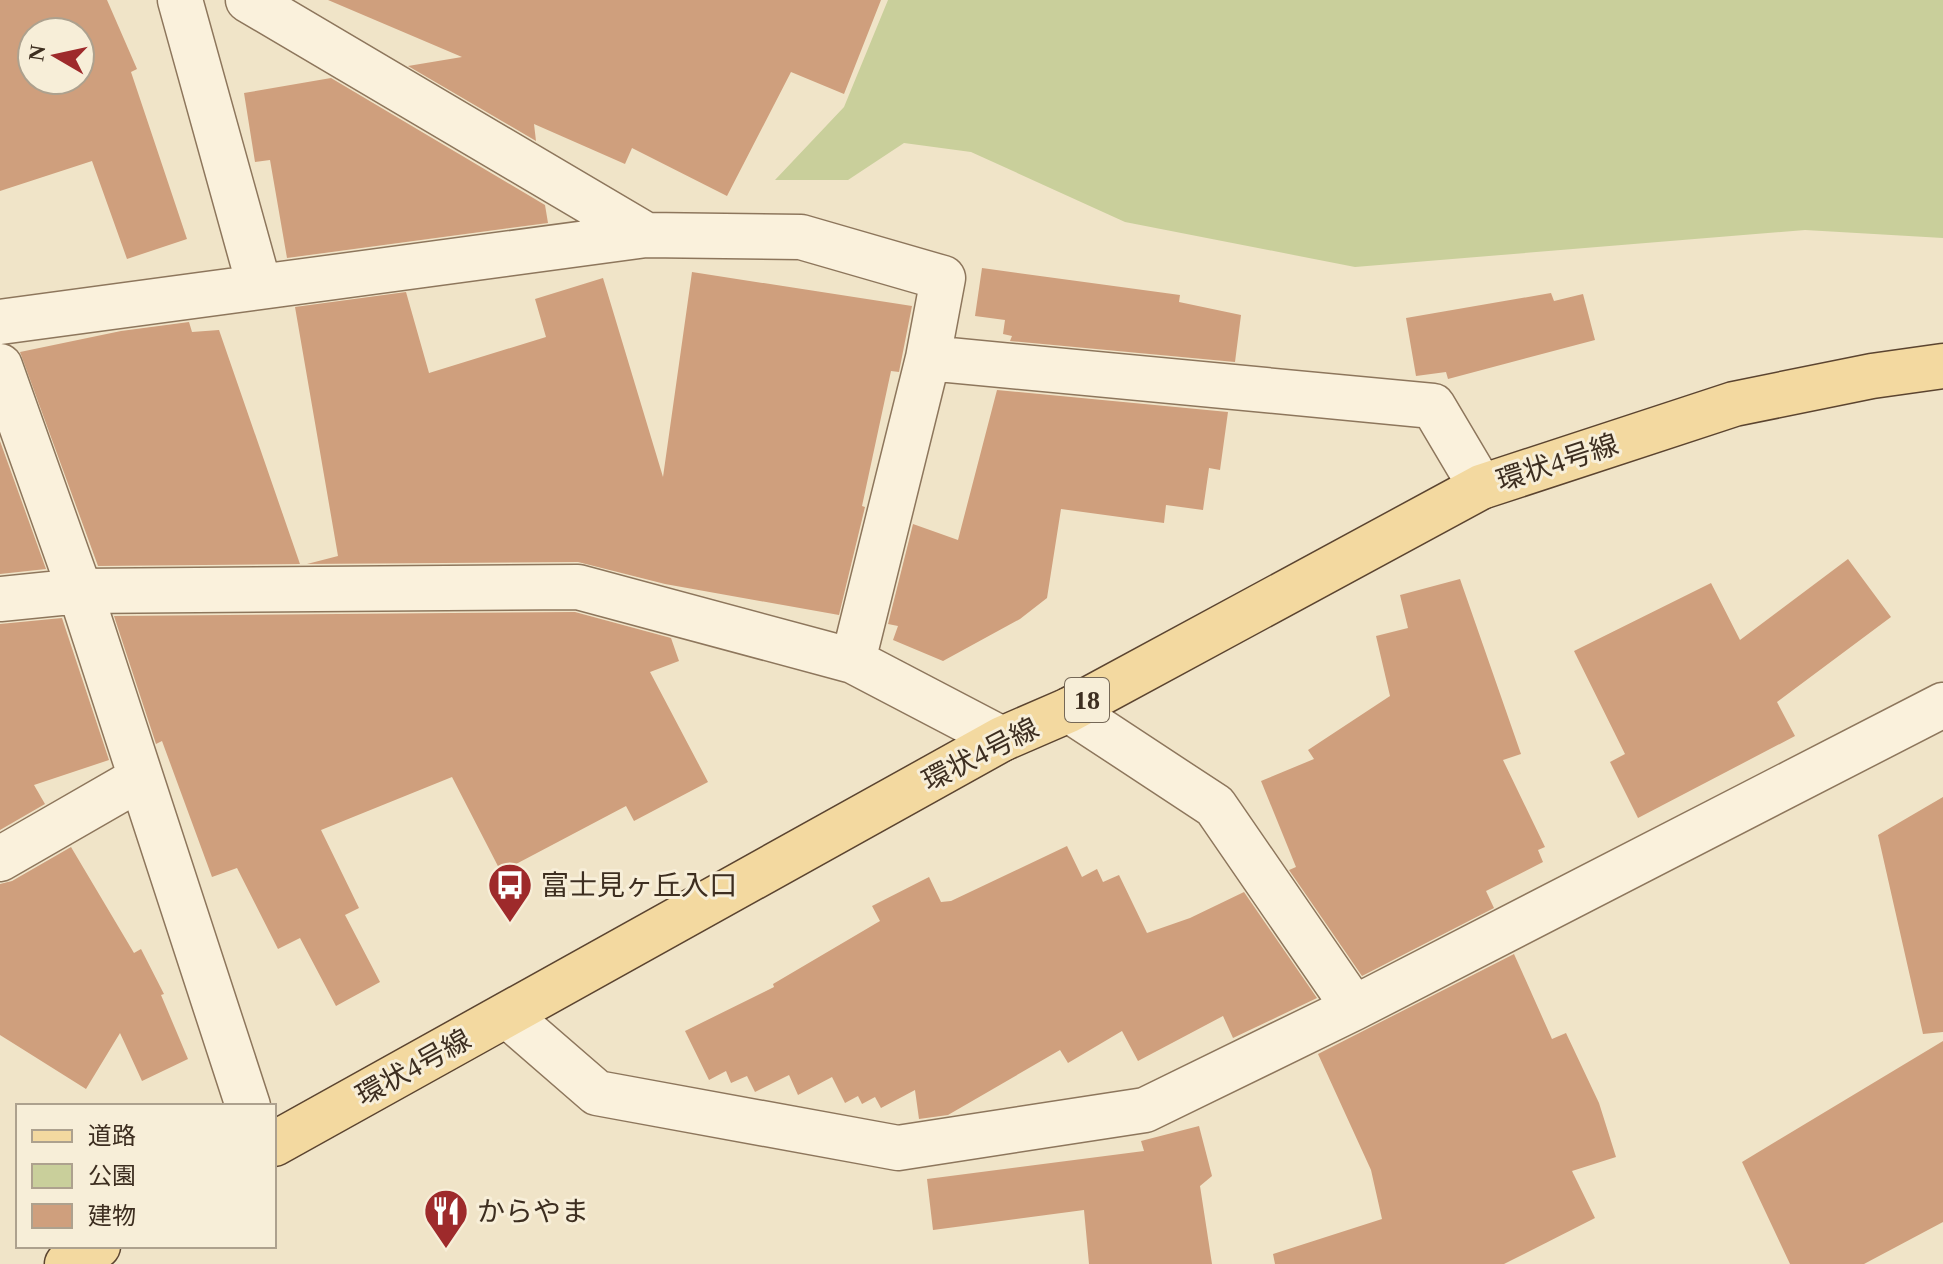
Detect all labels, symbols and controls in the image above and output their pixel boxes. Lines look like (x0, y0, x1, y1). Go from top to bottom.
north arrow (16, 16, 96, 96)
text: N (23, 43, 50, 63)
street label: 環状4号線 (1492, 428, 1622, 497)
road number: 18 (1065, 678, 1109, 722)
street label: 環状4号線 (917, 712, 1043, 797)
bus stop icon: 富士見ヶ丘入口 (486, 861, 534, 924)
place label: 富士見ヶ丘入口 (541, 870, 737, 901)
street label: 環状4号線 (351, 1023, 476, 1112)
legend (16, 1104, 276, 1248)
text: 道路 (88, 1123, 136, 1149)
text: 公園 (88, 1163, 136, 1189)
restaurant icon: からやま (422, 1187, 470, 1250)
place label: からやま (477, 1196, 589, 1227)
text: 建物 (88, 1203, 136, 1229)

